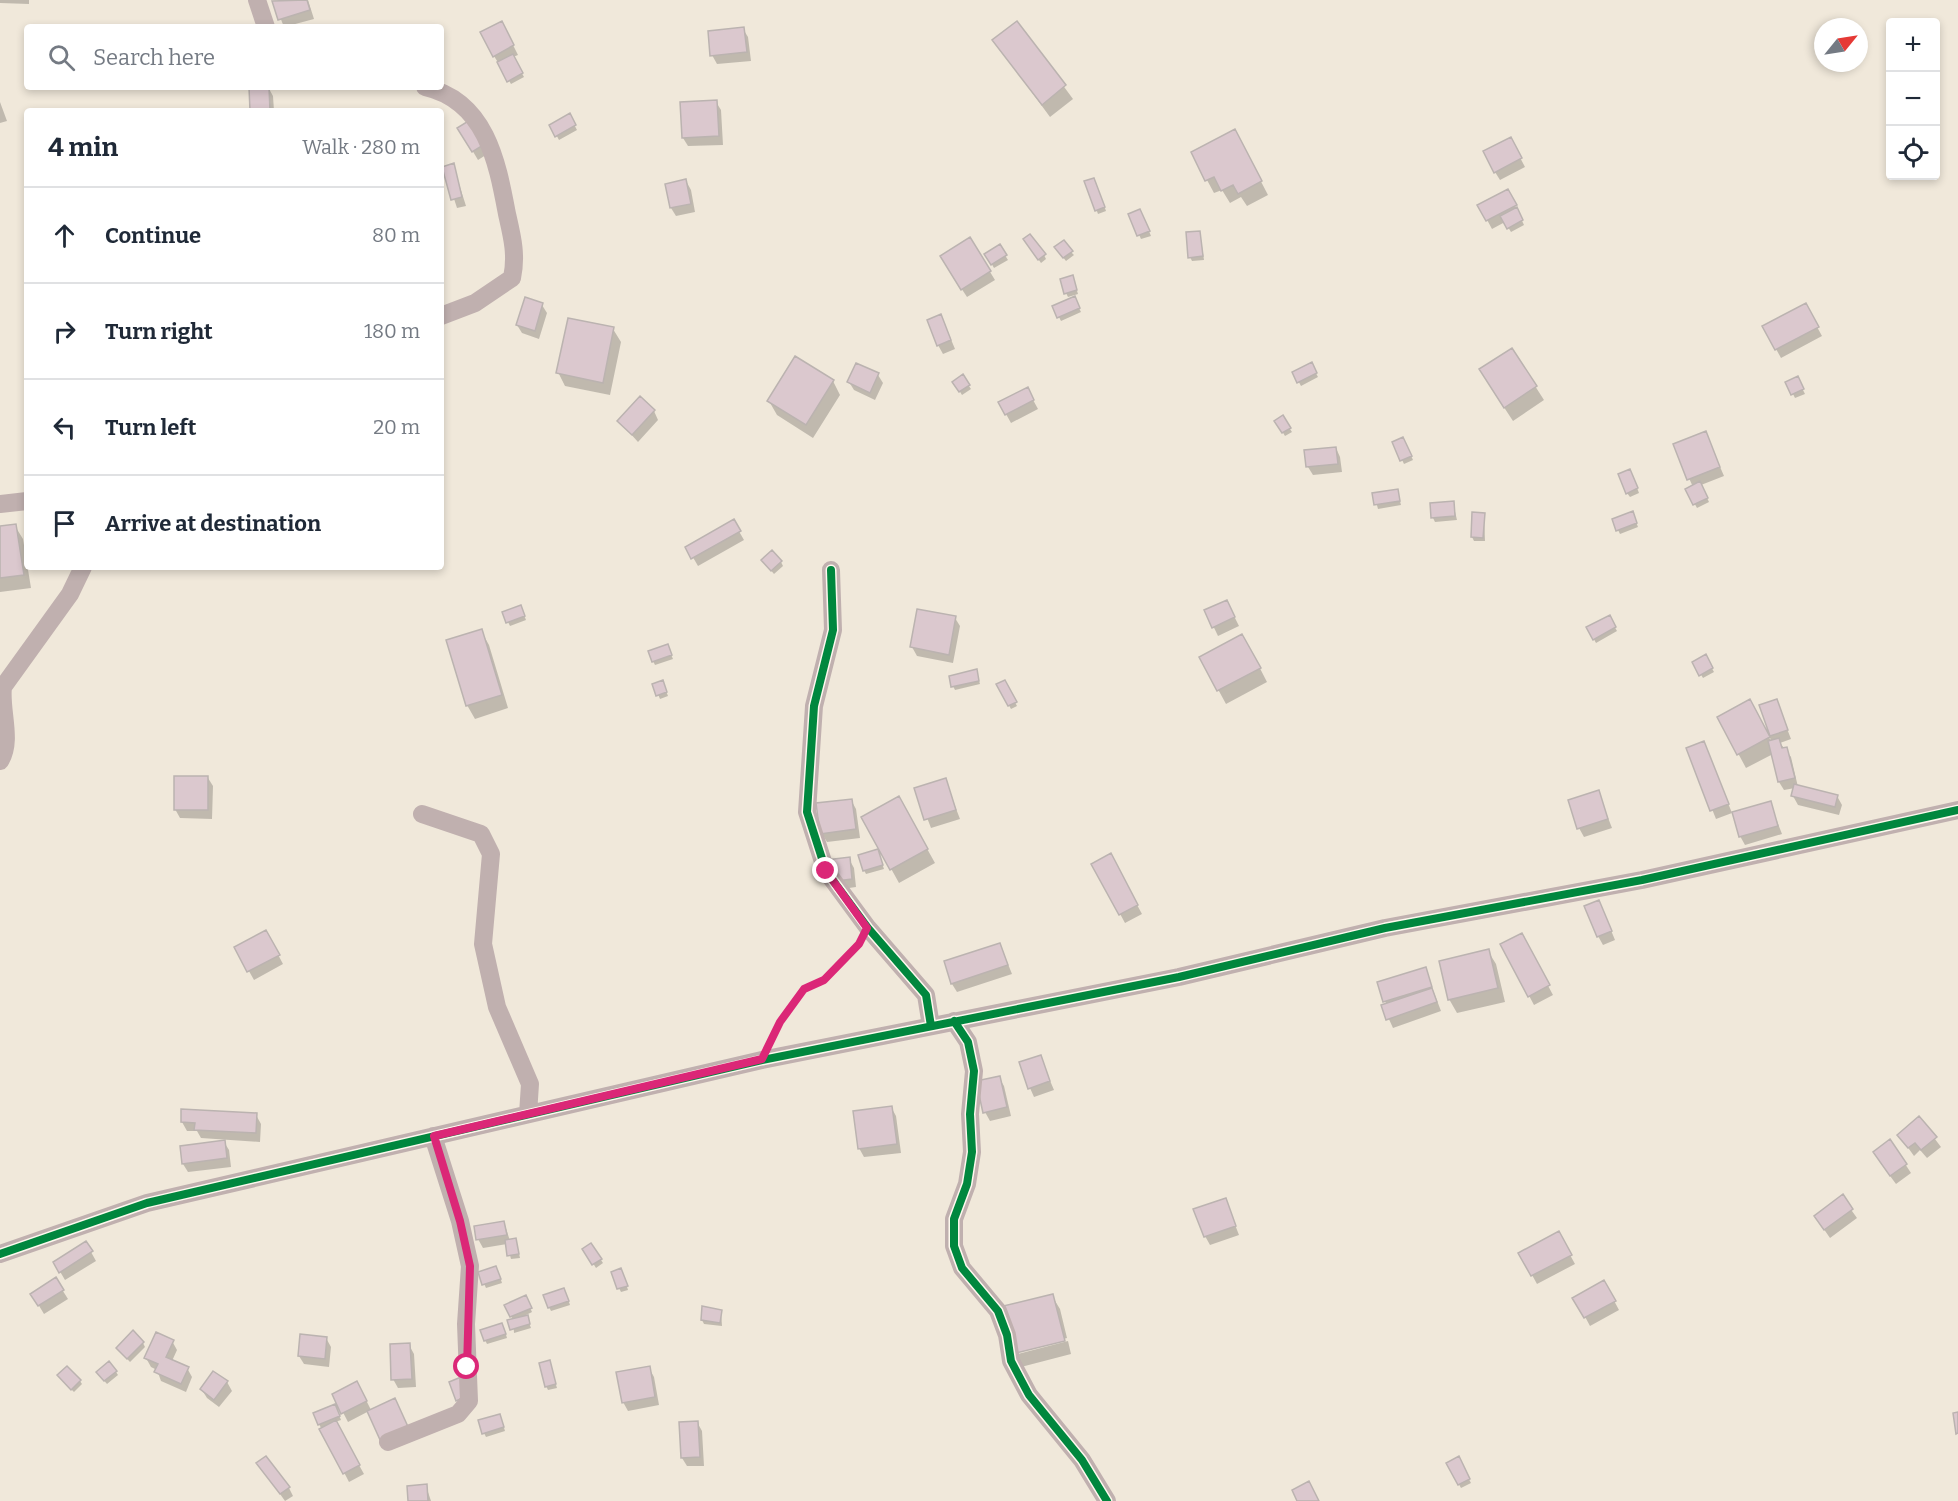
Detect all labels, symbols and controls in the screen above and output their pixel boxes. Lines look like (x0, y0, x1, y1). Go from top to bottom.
north arrow (1814, 18, 1868, 72)
map controls (1886, 18, 1940, 180)
button: + (1886, 18, 1940, 72)
search box (24, 24, 444, 90)
icon: search (45, 41, 78, 74)
text: Search here (93, 44, 215, 71)
button: − (1886, 72, 1940, 126)
button: locate (1886, 126, 1940, 180)
text: 4 min (48, 132, 118, 163)
text: Walk · 280 m (302, 135, 420, 159)
icon: ahead (48, 219, 81, 252)
text: Continue (105, 222, 201, 249)
text: 80 m (372, 223, 420, 247)
icon: right (48, 315, 81, 348)
text: Turn right (105, 318, 213, 345)
text: 180 m (364, 319, 420, 343)
icon: left (48, 411, 81, 444)
text: Turn left (105, 414, 197, 441)
text: 20 m (373, 415, 420, 439)
icon: arrive (48, 507, 81, 540)
text: Arrive at destination (105, 510, 321, 537)
route end (812, 857, 838, 883)
route start (453, 1353, 479, 1379)

